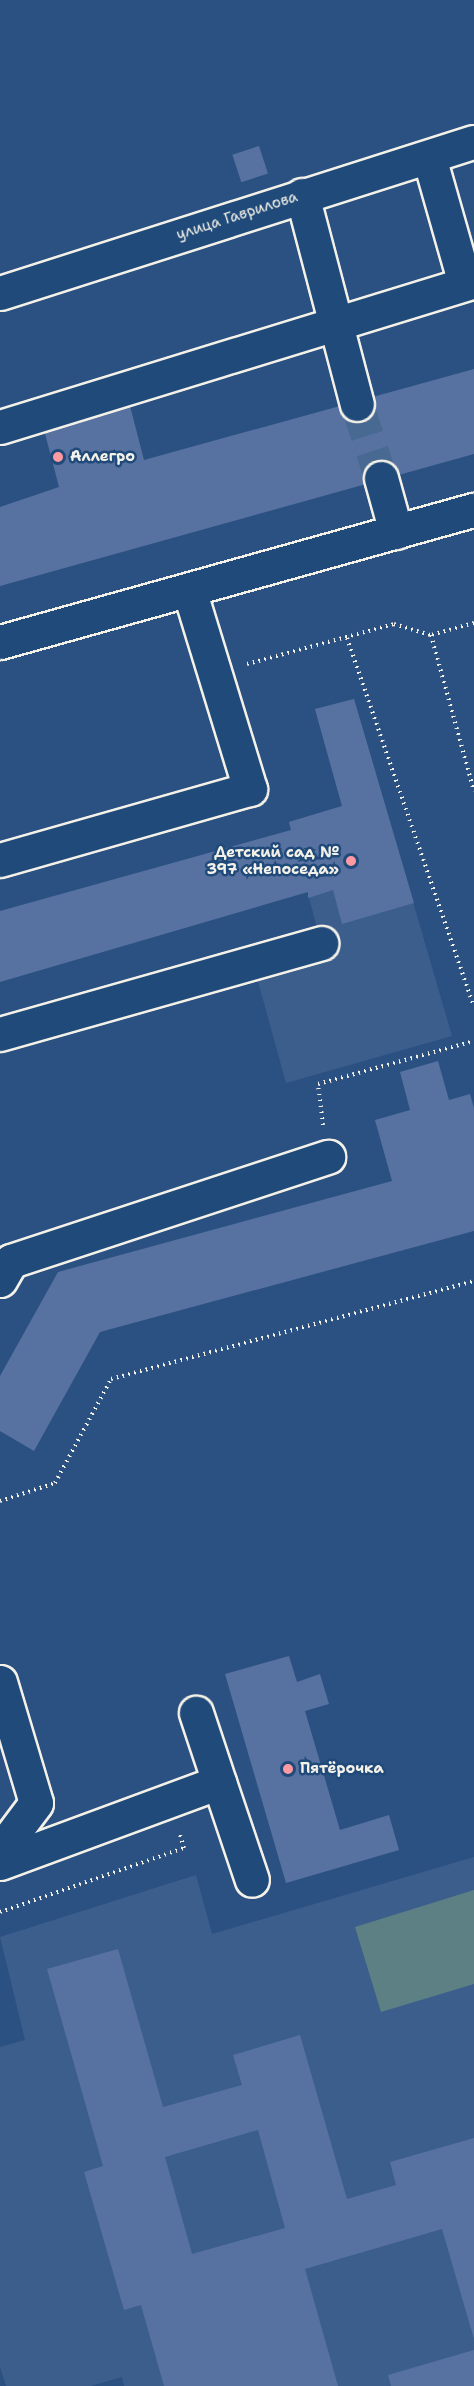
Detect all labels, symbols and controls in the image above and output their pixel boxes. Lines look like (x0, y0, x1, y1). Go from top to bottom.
street label: улица Гаврилова (174, 188, 300, 244)
place label: Аллегро (70, 448, 135, 466)
marker: Аллегро (51, 450, 65, 464)
place label: Детский сад № 397 «Непоседа» (206, 843, 339, 878)
marker: Детский сад № 397 «Непоседа» (344, 854, 358, 868)
place label: Пятёрочка (300, 1760, 384, 1778)
marker: Пятёрочка (281, 1762, 295, 1776)

